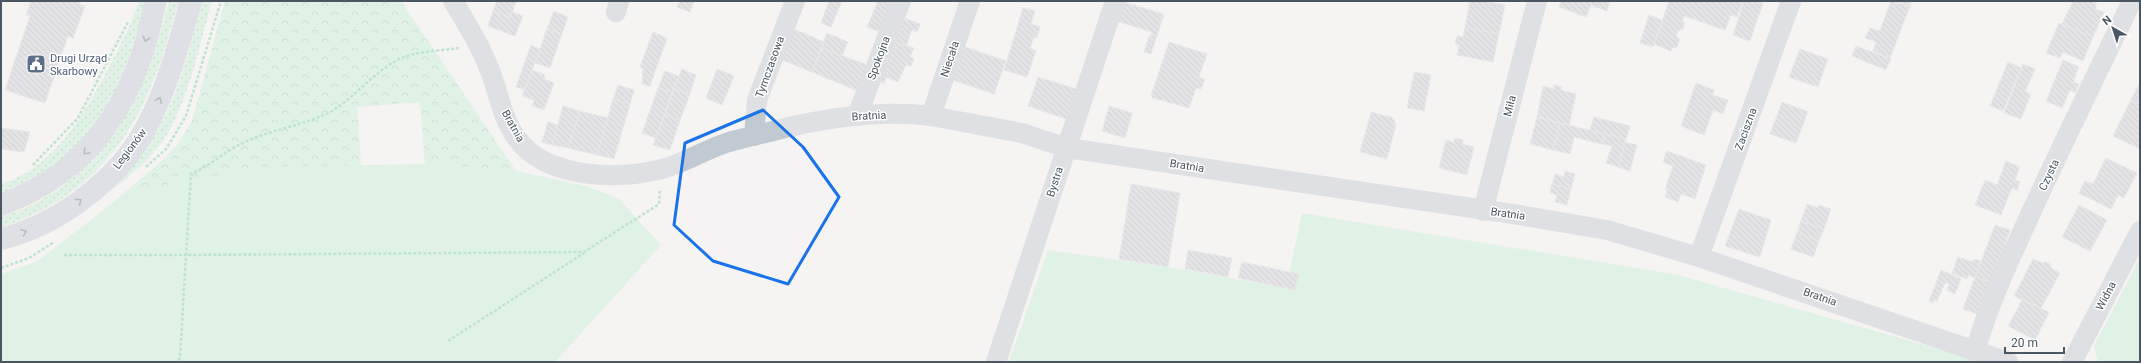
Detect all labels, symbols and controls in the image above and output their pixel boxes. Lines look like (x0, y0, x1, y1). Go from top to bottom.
north arrow (2093, 8, 2133, 48)
text: N (2100, 13, 2114, 28)
street label: Tymczasowa (753, 34, 787, 99)
street label: Spokojna (865, 34, 893, 82)
one-way arrow (142, 35, 151, 42)
street label: Niecała (938, 39, 962, 79)
place label: Drugi Urząd Skarbowy (50, 52, 107, 78)
public building icon: Drugi Urząd Skarbowy (25, 53, 47, 75)
street label: Miła (1501, 94, 1519, 118)
one-way arrow (154, 97, 162, 105)
street label: Zaciszna (1732, 106, 1760, 152)
street label: Bratnia (499, 108, 527, 144)
street label: Bratnia (851, 109, 887, 123)
street label: Legionów (111, 126, 150, 172)
one-way arrow (83, 147, 91, 155)
street label: Bratnia (1169, 157, 1205, 175)
street label: Czysta (2036, 157, 2062, 193)
street label: Bystra (1044, 165, 1066, 199)
one-way arrow (75, 198, 82, 205)
street label: Bratnia (1490, 205, 1526, 223)
one-way arrow (21, 228, 28, 236)
street label: Widna (2093, 279, 2119, 313)
street label: Bratnia (1801, 285, 1839, 309)
scale bar (2005, 329, 2064, 355)
text: 20 m (2011, 336, 2038, 350)

